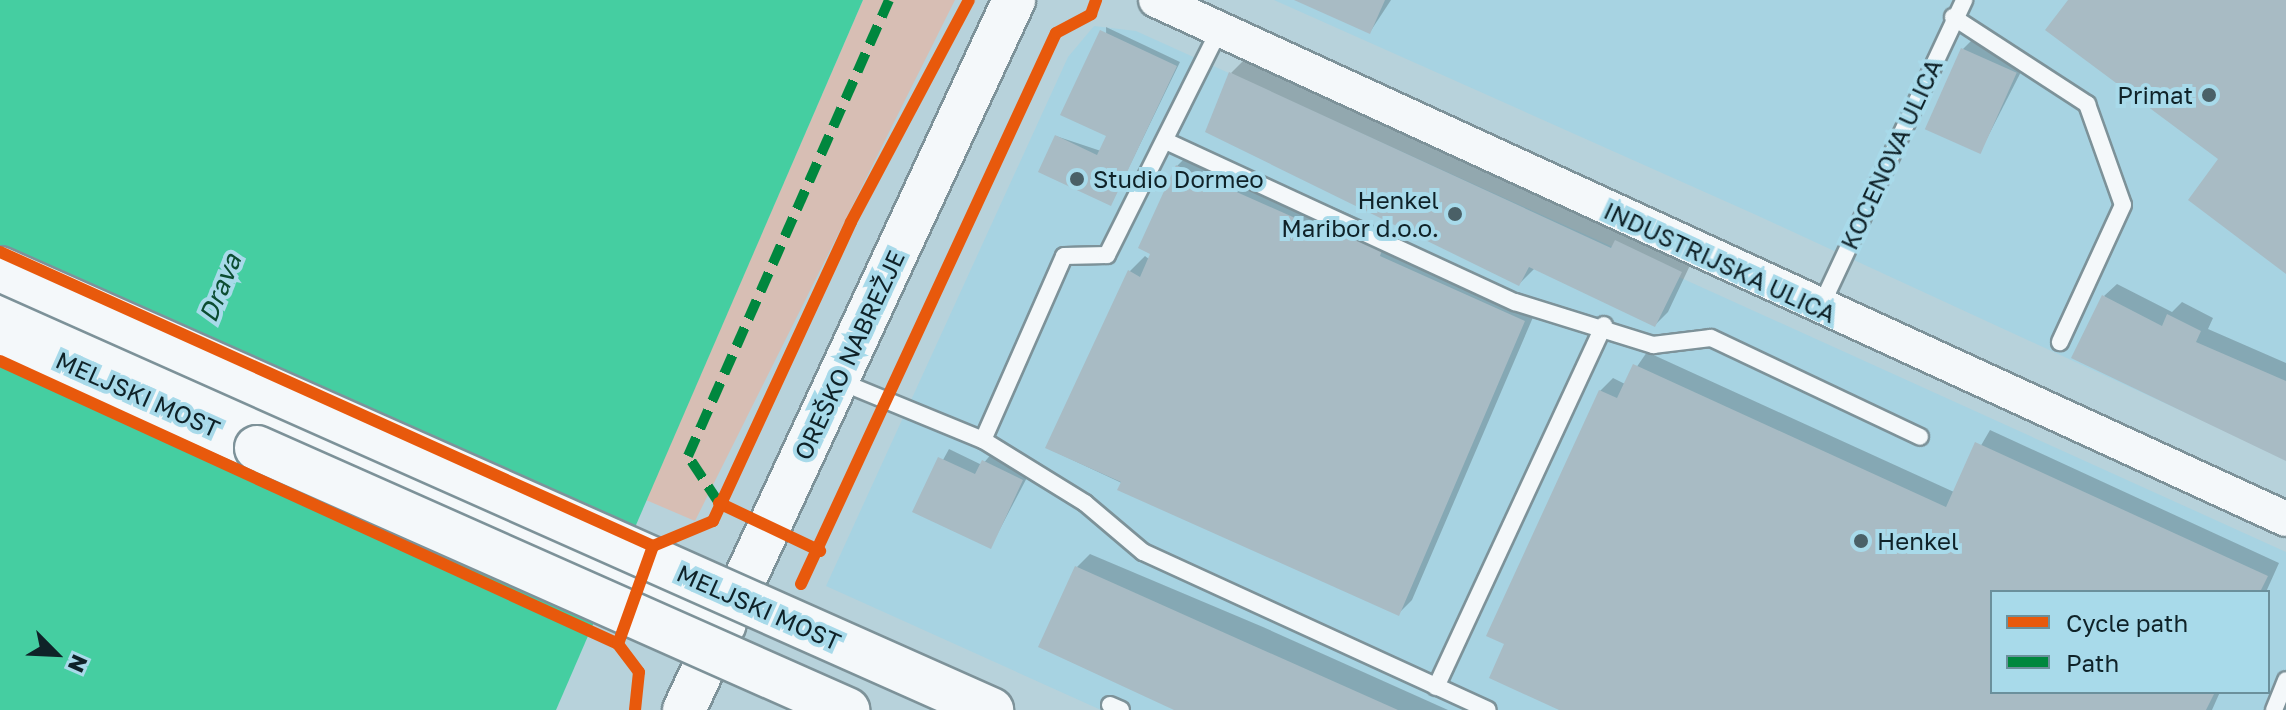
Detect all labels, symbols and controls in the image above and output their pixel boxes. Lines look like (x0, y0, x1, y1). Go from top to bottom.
street label: KOCENOVA ULICA (1834, 54, 1948, 254)
place label: Primat (2117, 81, 2193, 109)
marker: Primat (2200, 86, 2218, 104)
place label: Studio Dormeo (1093, 165, 1264, 193)
marker: Studio Dormeo (1068, 170, 1086, 188)
place label: Henkel Maribor d.o.o. (1281, 186, 1439, 242)
street label: INDUSTRIJSKA ULICA (1600, 196, 1840, 328)
marker: Henkel Maribor d.o.o. (1446, 205, 1464, 223)
street label: OREŠKO NABREŽJE (788, 246, 910, 464)
water label: Drava (192, 249, 248, 327)
street label: MELJSKI MOST (52, 345, 224, 443)
place label: Henkel (1877, 527, 1959, 555)
marker: Henkel (1852, 532, 1870, 550)
street label: MELJSKI MOST (673, 558, 845, 656)
legend (1990, 590, 2270, 694)
text: Cycle path (2066, 608, 2188, 637)
north arrow (16, 614, 96, 694)
text: Path (2066, 648, 2119, 677)
text: N (63, 651, 94, 677)

